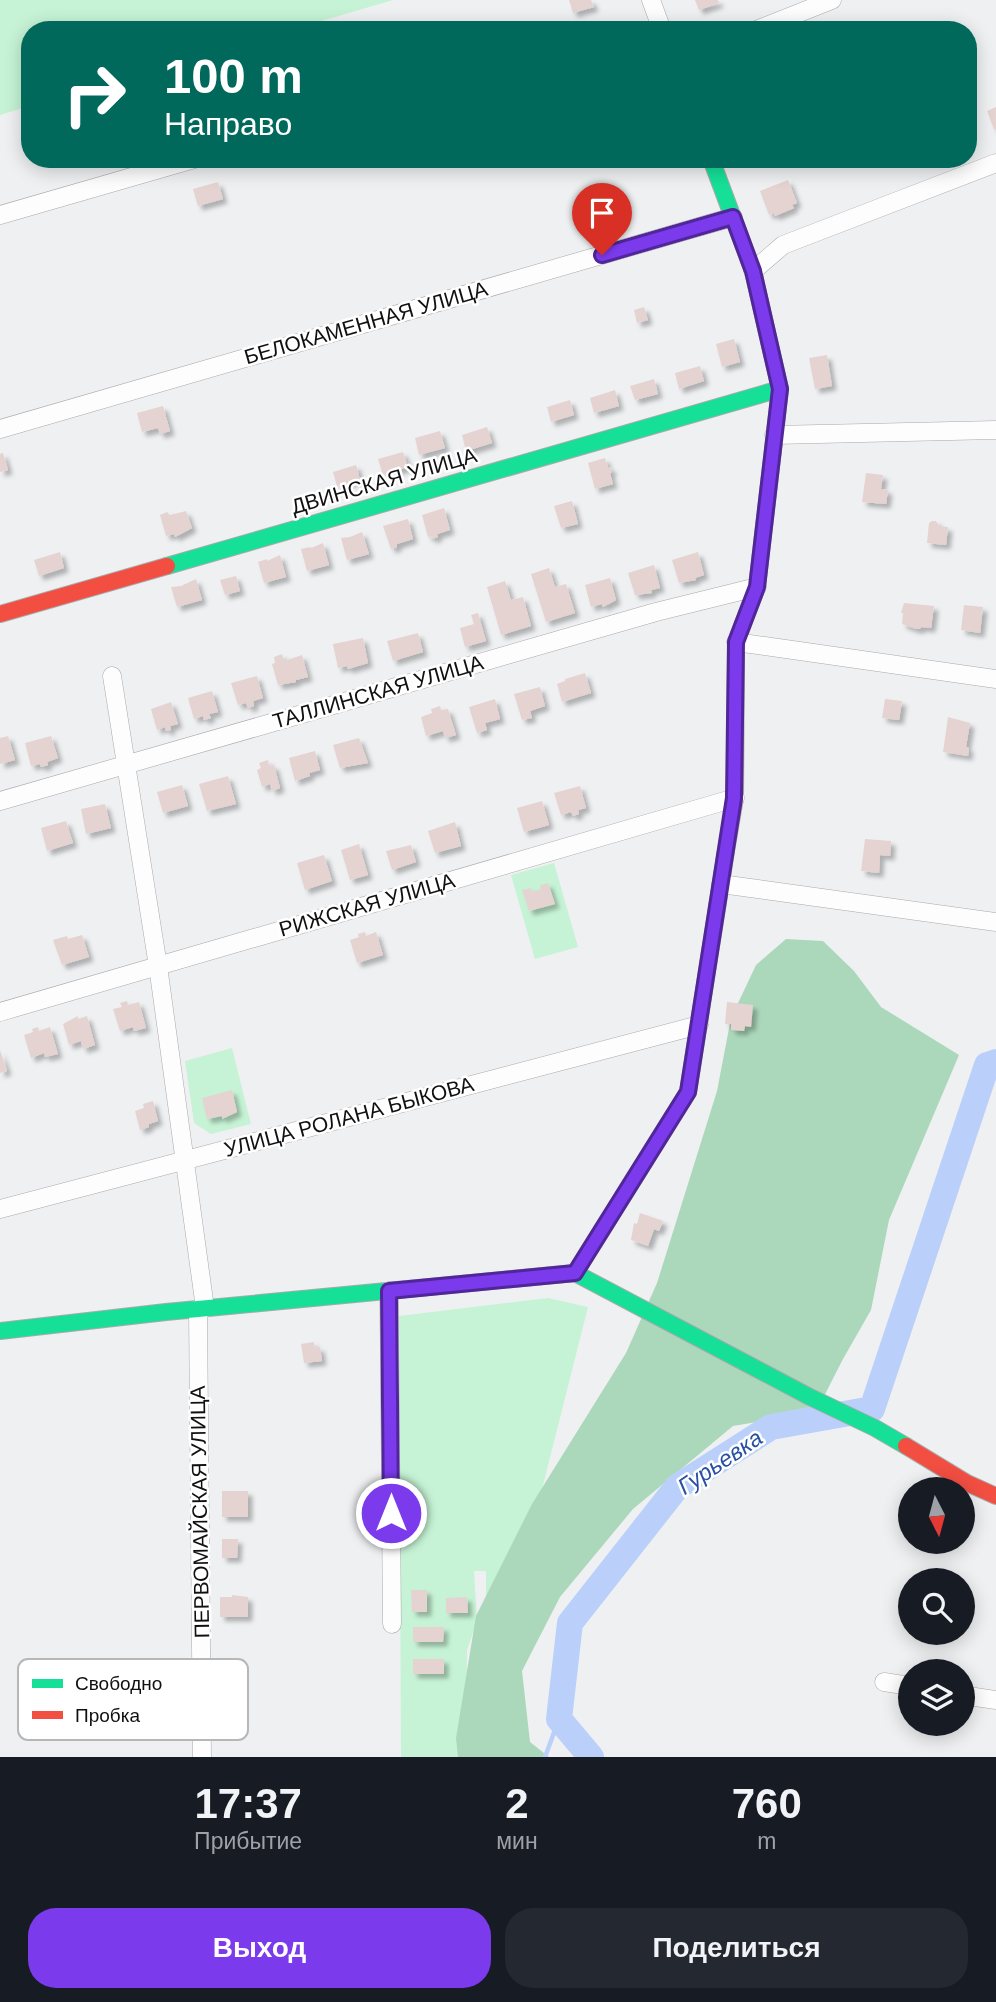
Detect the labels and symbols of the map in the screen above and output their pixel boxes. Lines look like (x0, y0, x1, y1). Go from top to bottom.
pin (572, 183, 632, 255)
street label: БЕЛОКАМЕННАЯ УЛИЦА (242, 277, 490, 368)
street label: ДВИНСКАЯ УЛИЦА (288, 443, 479, 518)
street label: ТАЛЛИНСКАЯ УЛИЦА (270, 650, 486, 733)
street label: РИЖСКАЯ УЛИЦА (276, 868, 457, 941)
street label: УЛИЦА РОЛАНА БЫКОВА (222, 1072, 476, 1161)
street label: ПЕРВОМАЙСКАЯ УЛИЦА (186, 1385, 213, 1639)
water label: Гурьевка (673, 1424, 767, 1500)
position arrow (354, 1476, 428, 1550)
north arrow (898, 1477, 975, 1554)
legend (18, 1659, 248, 1740)
text: Свободно (75, 1673, 162, 1694)
text: Пробка (75, 1705, 140, 1726)

